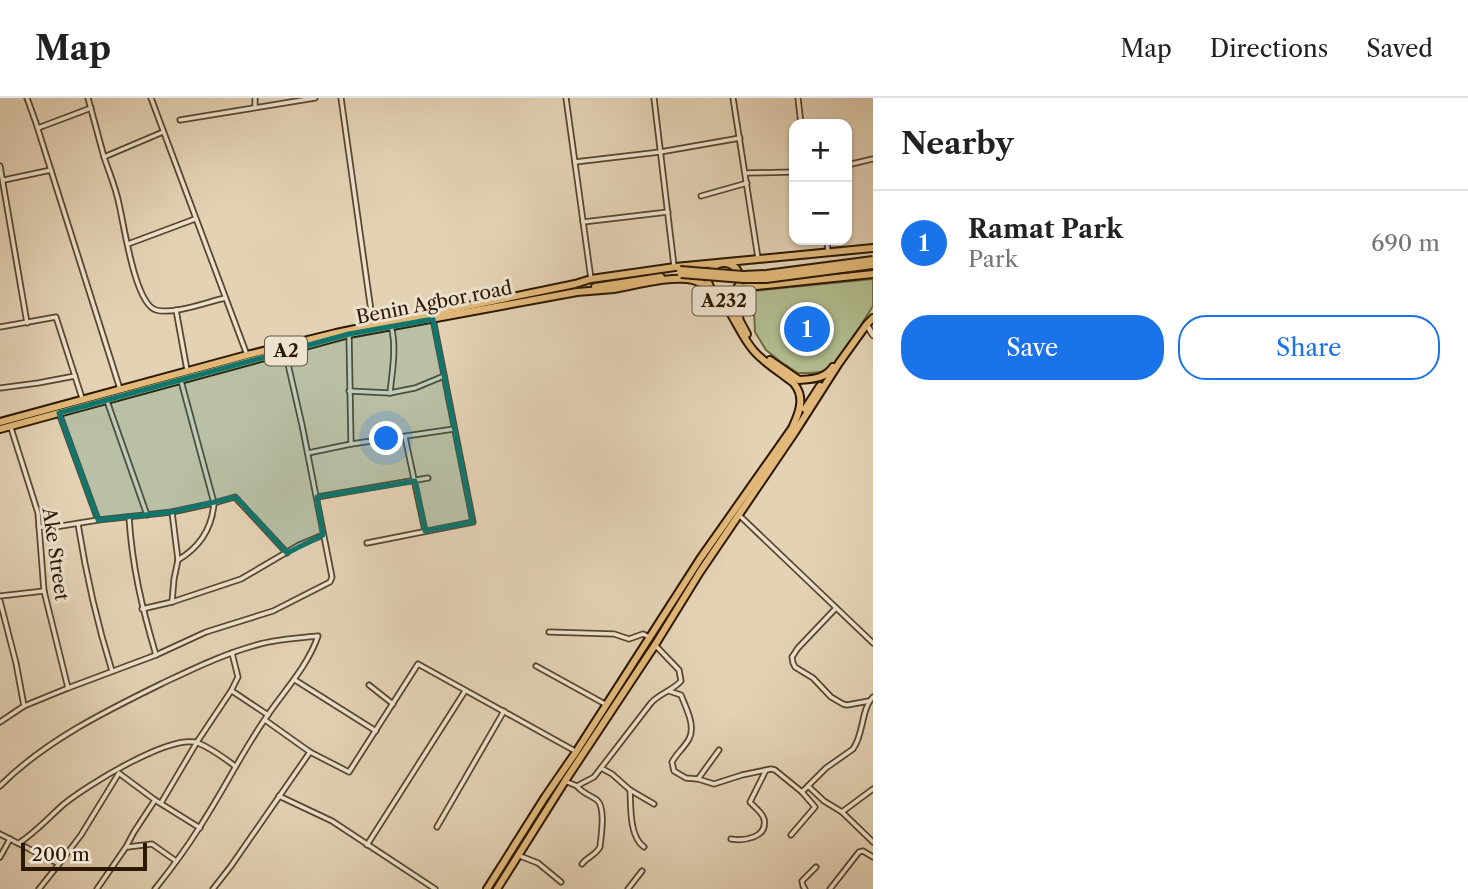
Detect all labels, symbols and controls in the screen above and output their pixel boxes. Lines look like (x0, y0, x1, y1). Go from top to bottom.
text: Map (35, 28, 111, 69)
text: Map (1120, 34, 1172, 63)
text: Directions (1210, 34, 1328, 63)
text: Saved (1366, 34, 1433, 63)
map controls (789, 119, 852, 245)
button: + (789, 119, 852, 182)
text: Nearby (901, 125, 1014, 162)
button: − (789, 182, 852, 245)
text: Ramat Park (968, 213, 1123, 245)
text: 1 (919, 229, 929, 257)
text: 690 m (1371, 229, 1440, 257)
text: Park (968, 245, 1018, 273)
street label: Benin Agbor road (354, 276, 515, 329)
road number: A232 (692, 286, 756, 316)
pin: 1 (784, 303, 830, 355)
button: Save (901, 315, 1164, 380)
button: Share (1178, 315, 1440, 380)
road number: A2 (265, 337, 307, 366)
your location (369, 421, 403, 455)
street label: Ake Street (37, 505, 73, 602)
scale bar (21, 840, 147, 872)
text: 200 m (32, 843, 90, 866)

